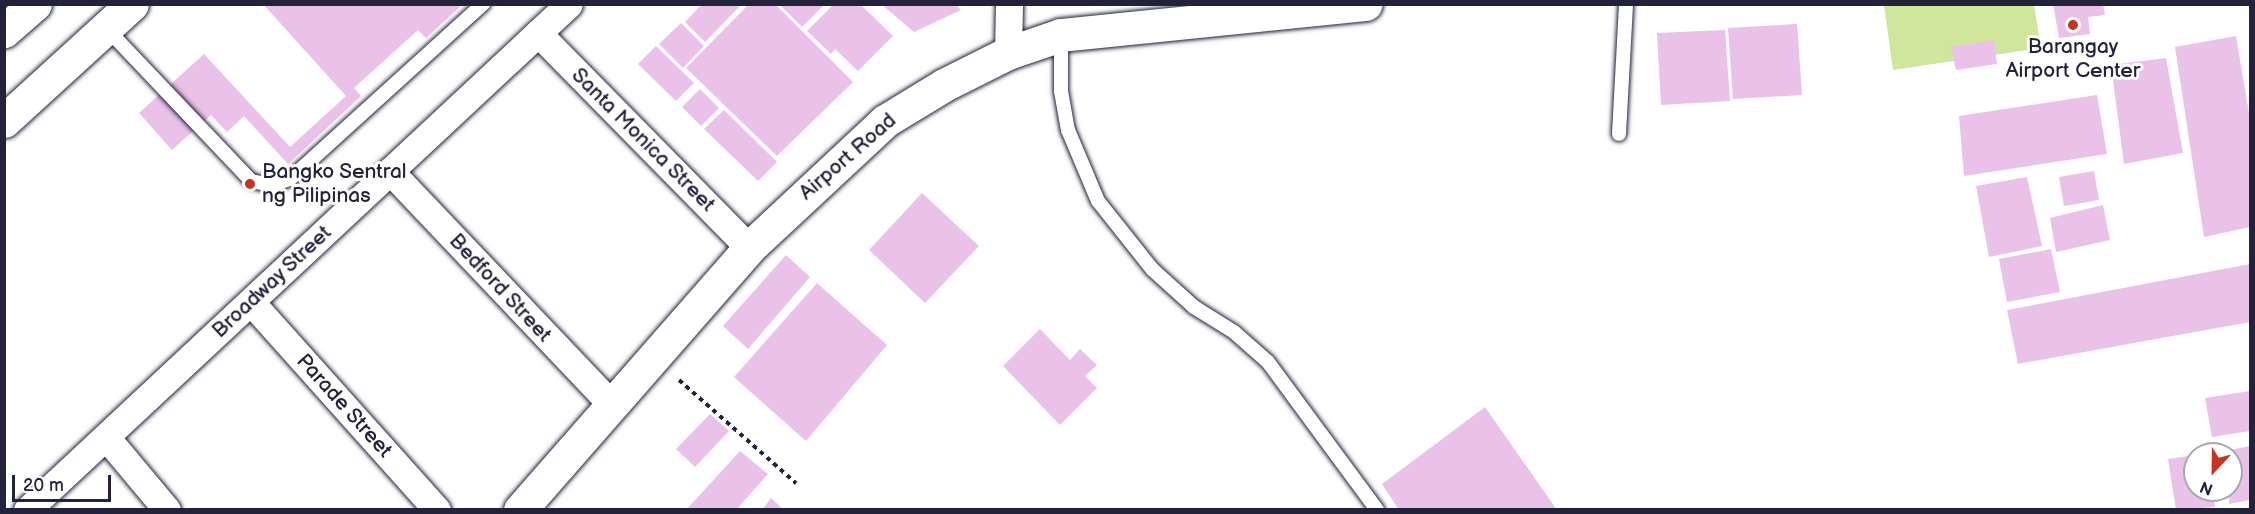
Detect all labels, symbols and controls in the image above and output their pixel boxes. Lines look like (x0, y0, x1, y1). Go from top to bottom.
marker: Barangay Airport Center (2066, 18, 2080, 32)
place label: Barangay Airport Center (2006, 34, 2140, 84)
street label: Santa Monica Street (566, 63, 720, 217)
street label: Airport Road (794, 108, 902, 206)
place label: Bangko Sentral ng Pilipinas (262, 159, 407, 209)
marker: Bangko Sentral ng Pilipinas (243, 177, 257, 191)
street label: Broadway Street (207, 220, 337, 344)
street label: Bedford Street (443, 229, 557, 347)
street label: Parade Street (291, 349, 397, 463)
north arrow (2183, 442, 2243, 502)
scale bar (15, 463, 114, 501)
text: 20 m (23, 475, 64, 496)
text: N (2198, 476, 2216, 498)

